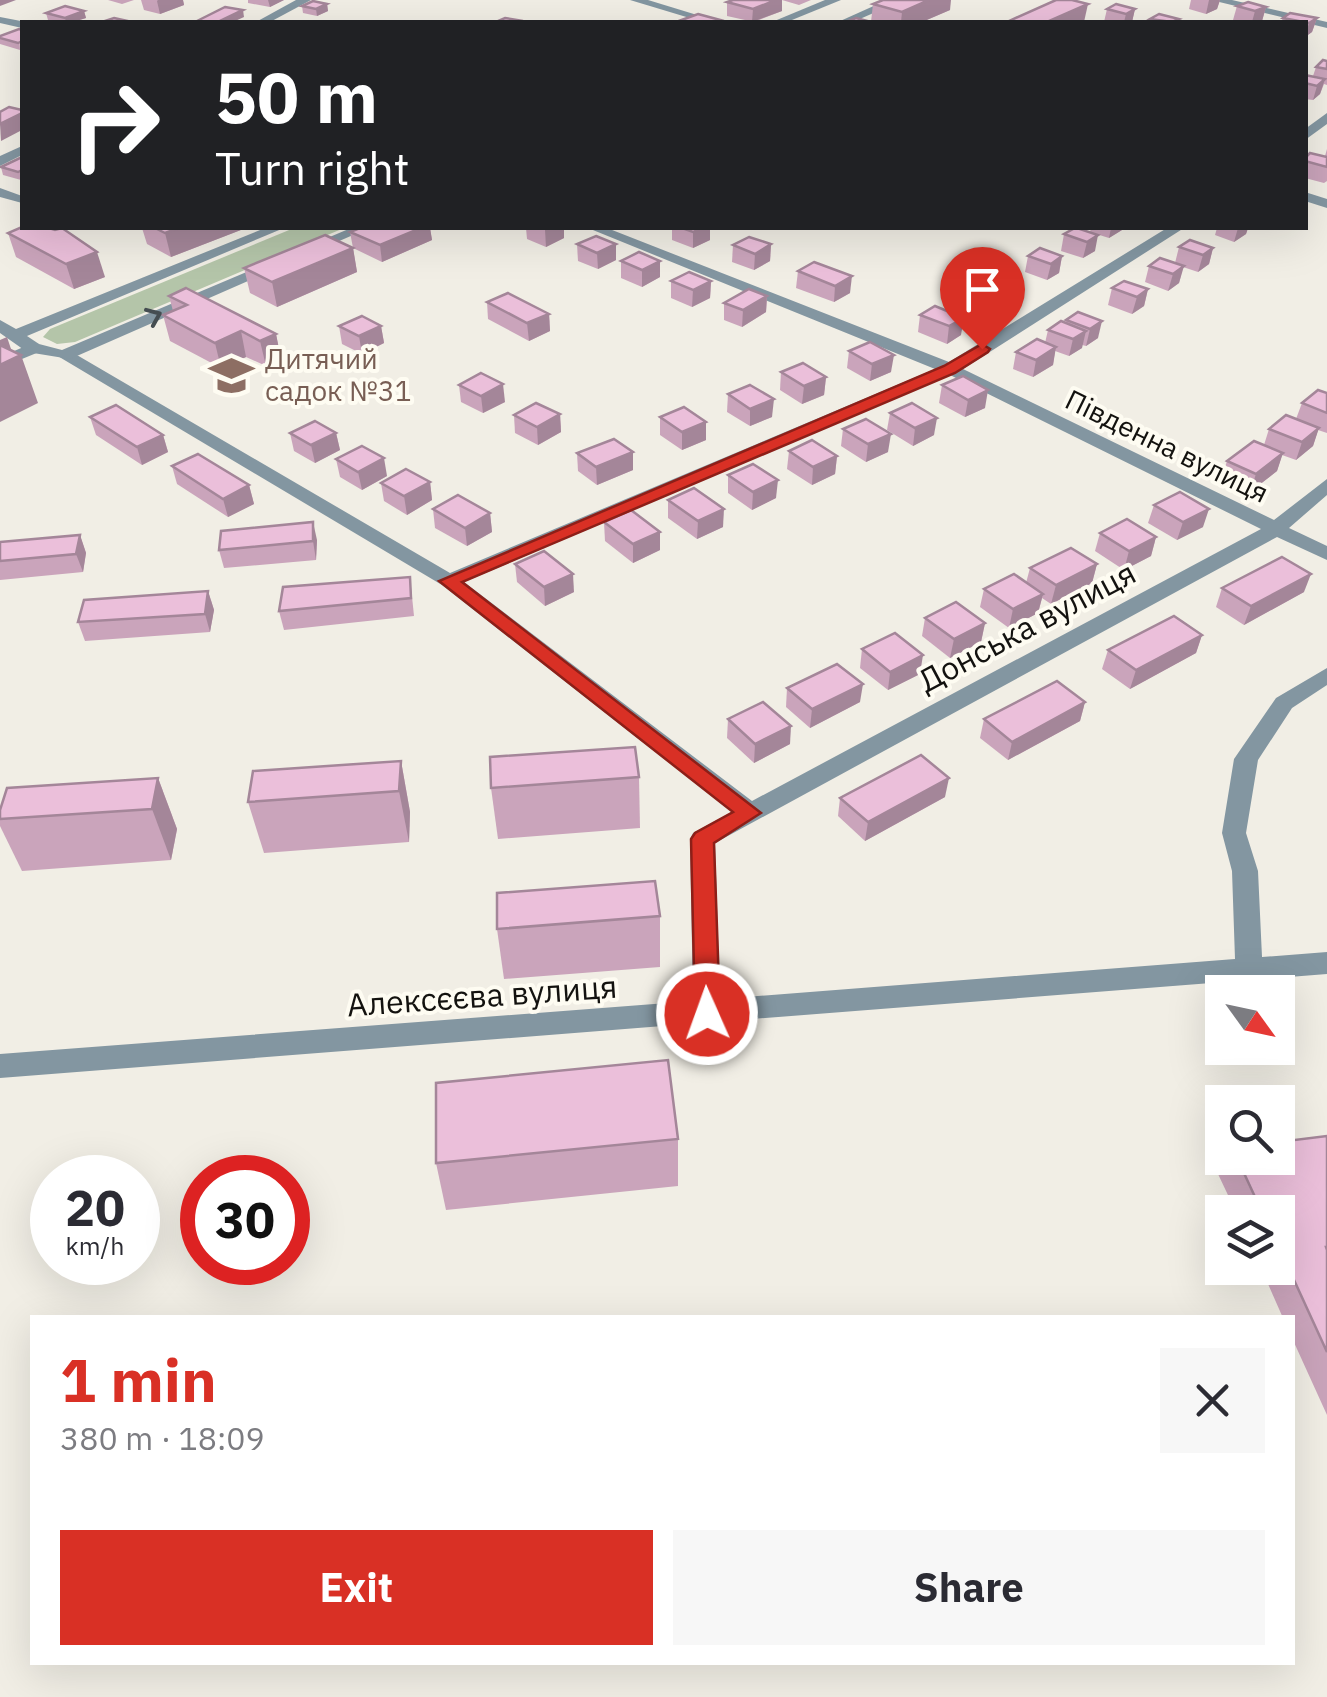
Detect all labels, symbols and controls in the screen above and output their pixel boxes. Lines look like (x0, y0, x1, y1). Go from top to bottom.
text: 50 m (215, 51, 378, 142)
icon: right (50, 60, 180, 190)
text: Turn right (215, 139, 410, 197)
pin (940, 247, 1025, 350)
icon: arrive (955, 262, 1010, 317)
one-way arrow (144, 308, 162, 328)
place label: Дитячий садок №31 (265, 340, 411, 409)
school or university icon: Дитячий садок №31 (208, 351, 256, 399)
street label: Південна вулиця (1060, 380, 1275, 511)
street label: Донська вулиця (910, 551, 1143, 701)
position arrow (655, 962, 759, 1066)
street label: Алексєєва вулиця (345, 965, 618, 1025)
north arrow (1205, 975, 1295, 1065)
map controls (1205, 975, 1295, 1285)
button: search (1205, 1085, 1295, 1175)
speed limit sign: 30 (180, 1155, 310, 1285)
text: 20 (65, 1175, 125, 1240)
button: layers (1205, 1195, 1295, 1285)
text: km/h (66, 1229, 124, 1262)
text: 1 min (60, 1340, 217, 1419)
button: close (1160, 1348, 1265, 1453)
text: 380 m · 18:09 (60, 1417, 265, 1459)
button: Exit (60, 1530, 653, 1645)
button: Share (673, 1530, 1265, 1645)

